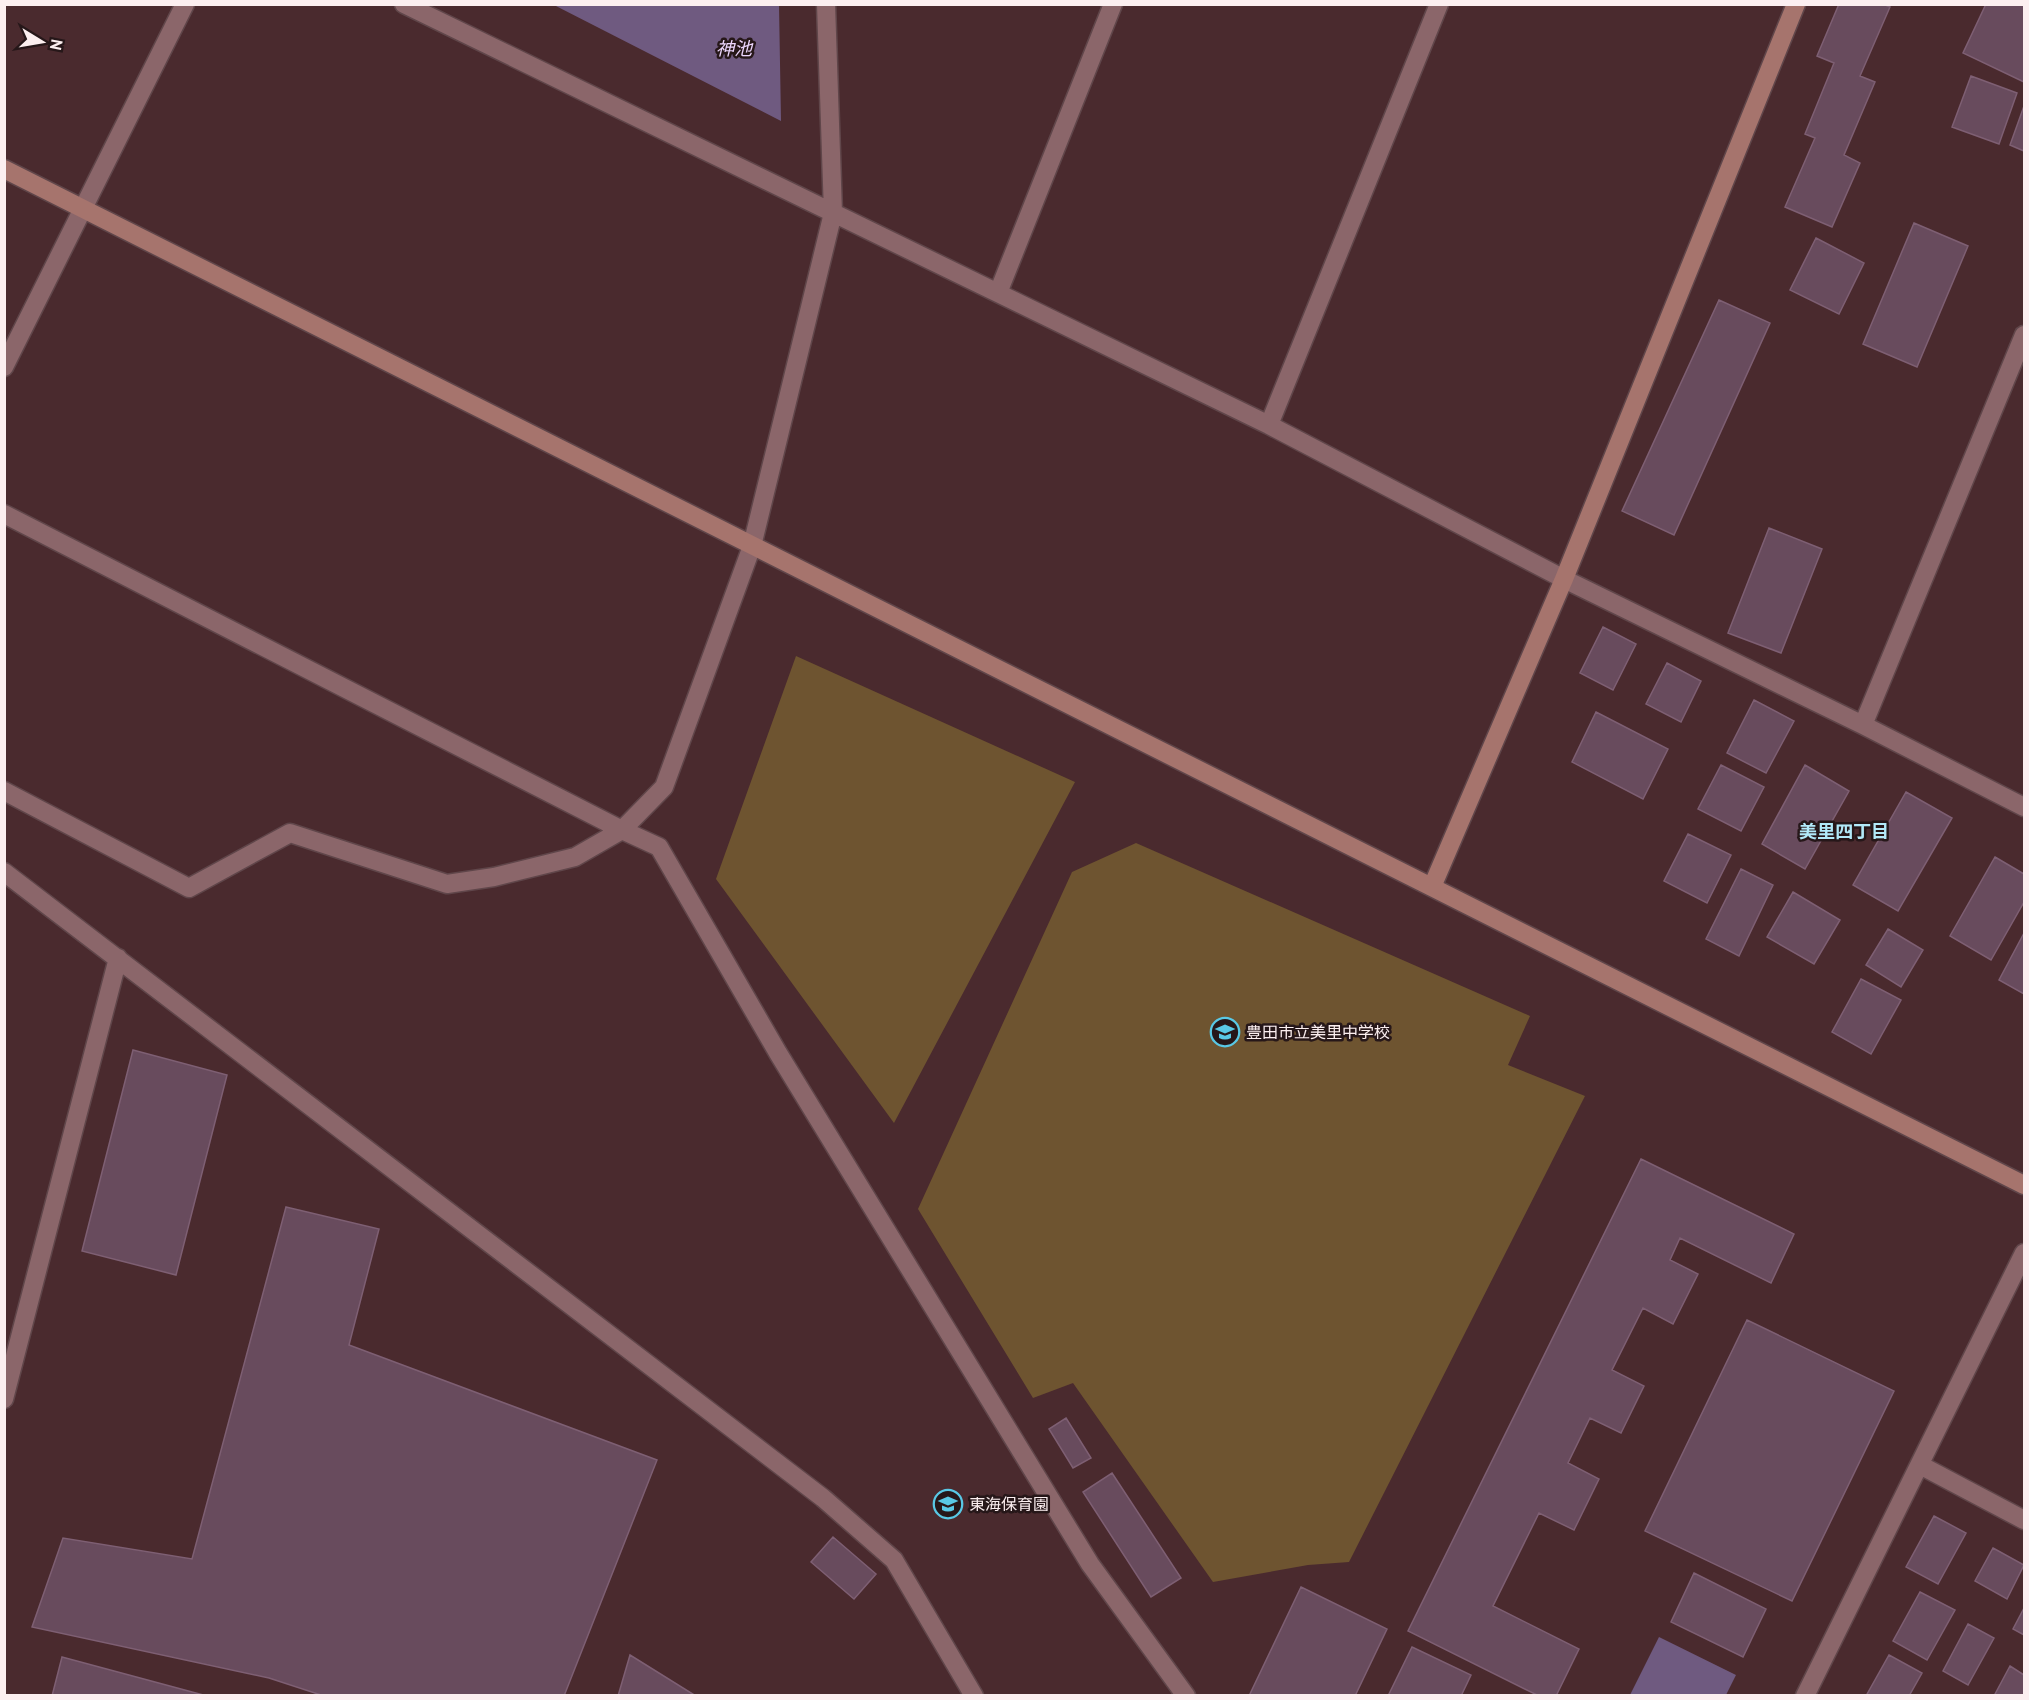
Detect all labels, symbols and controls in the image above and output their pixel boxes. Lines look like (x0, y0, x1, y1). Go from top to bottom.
north arrow (12, 12, 72, 72)
water label: 神池 (716, 37, 754, 60)
text: N (46, 38, 68, 52)
district label: 美里四丁目 (1799, 820, 1889, 843)
school or university icon: 豊田市立美里中学校 (1209, 1016, 1241, 1048)
place label: 豊田市立美里中学校 (1246, 1022, 1390, 1042)
school or university icon: 東海保育園 (932, 1488, 964, 1520)
place label: 東海保育園 (969, 1494, 1049, 1514)

